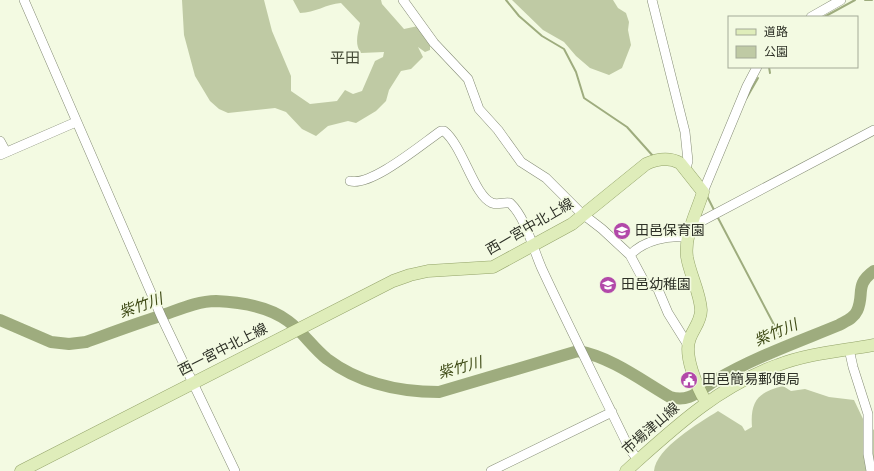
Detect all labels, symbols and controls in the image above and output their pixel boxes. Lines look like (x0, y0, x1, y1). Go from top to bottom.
legend (728, 16, 858, 68)
text: 道路 (764, 25, 788, 38)
text: 公園 (764, 46, 788, 58)
district label: 平田 (330, 51, 360, 66)
street label: 西一宮中北上線 (483, 195, 576, 258)
school or university icon: 田邑保育園 (612, 221, 632, 241)
place label: 田邑保育園 (635, 223, 705, 238)
school or university icon: 田邑幼稚園 (598, 275, 618, 295)
place label: 田邑幼稚園 (621, 277, 691, 292)
water label: 紫竹川 (117, 290, 167, 320)
water label: 紫竹川 (752, 316, 801, 349)
street label: 西一宮中北上線 (175, 320, 270, 378)
water label: 紫竹川 (436, 353, 486, 381)
public building icon: 田邑簡易郵便局 (679, 370, 699, 390)
place label: 田邑簡易郵便局 (702, 372, 800, 387)
street label: 市場津山線 (619, 400, 682, 457)

